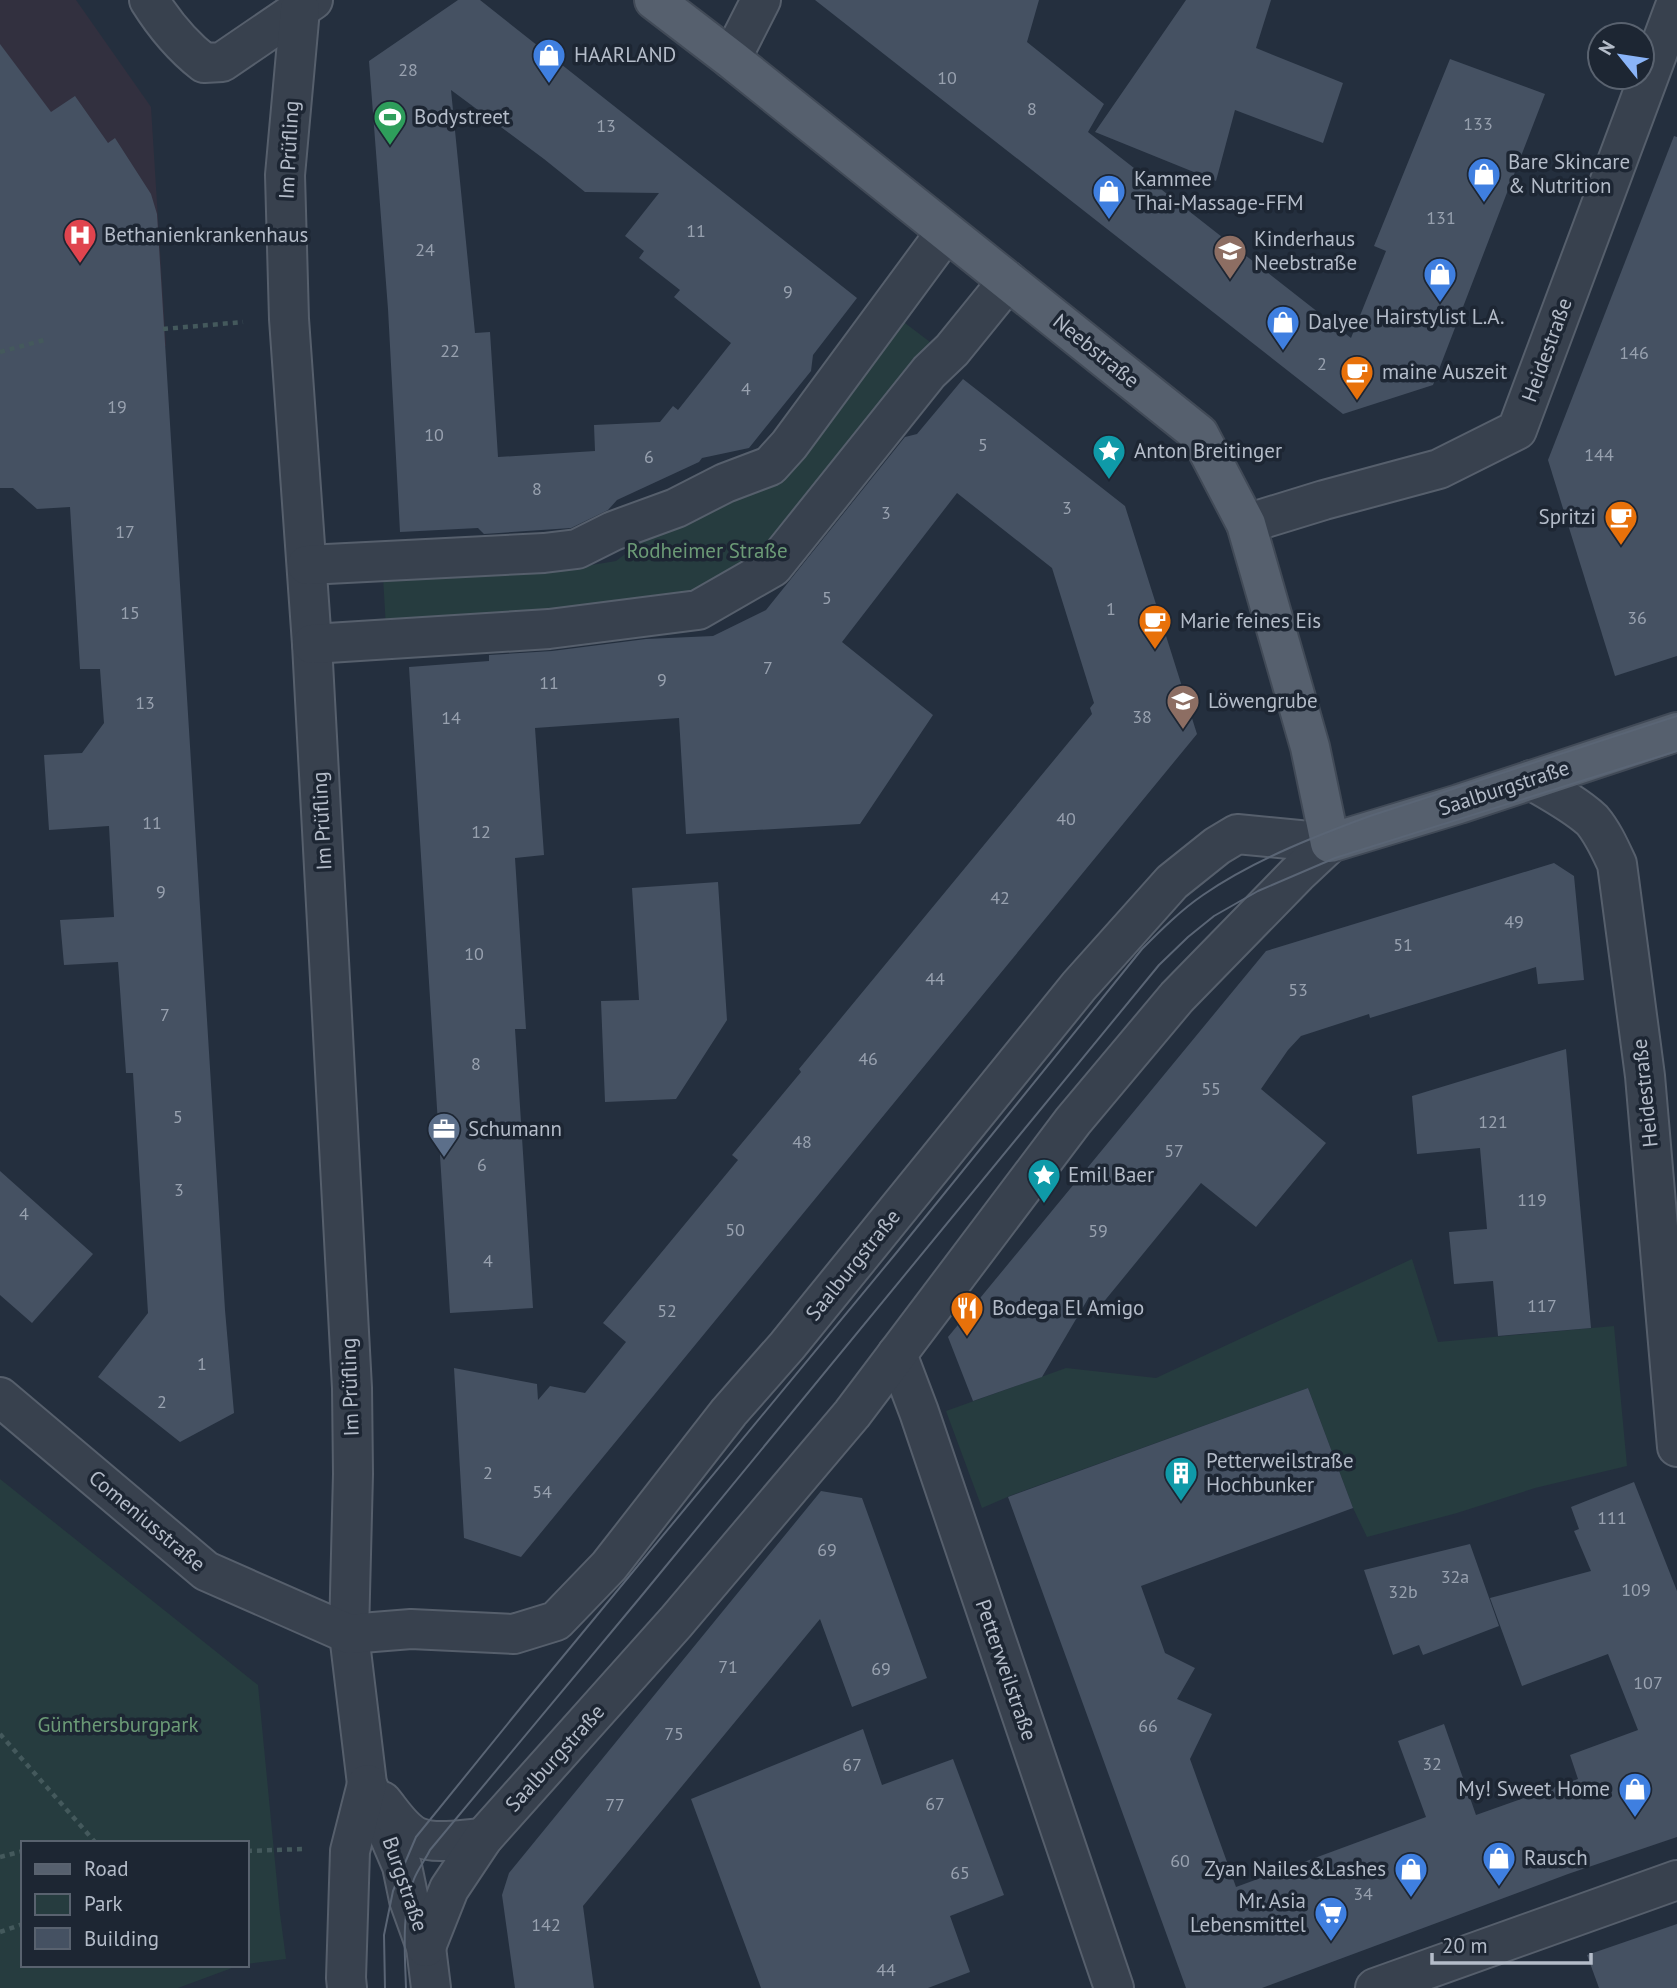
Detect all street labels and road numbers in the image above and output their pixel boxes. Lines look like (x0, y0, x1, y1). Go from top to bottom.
street label: Im Prüfling (272, 100, 305, 200)
street label: Heidestraße (1515, 294, 1578, 406)
street label: Neebstraße (1048, 308, 1145, 394)
street label: Saalburgstraße (1435, 754, 1573, 821)
street label: Im Prüfling (305, 771, 338, 871)
street label: Heidestraße (1625, 1037, 1664, 1149)
street label: Saalburgstraße (799, 1203, 906, 1326)
street label: Im Prüfling (334, 1337, 365, 1437)
street label: Comeniusstraße (83, 1464, 211, 1577)
street label: Petterweilstraße (970, 1596, 1043, 1744)
street label: Saalburgstraße (499, 1698, 610, 1817)
street label: Burgstraße (377, 1833, 434, 1935)

